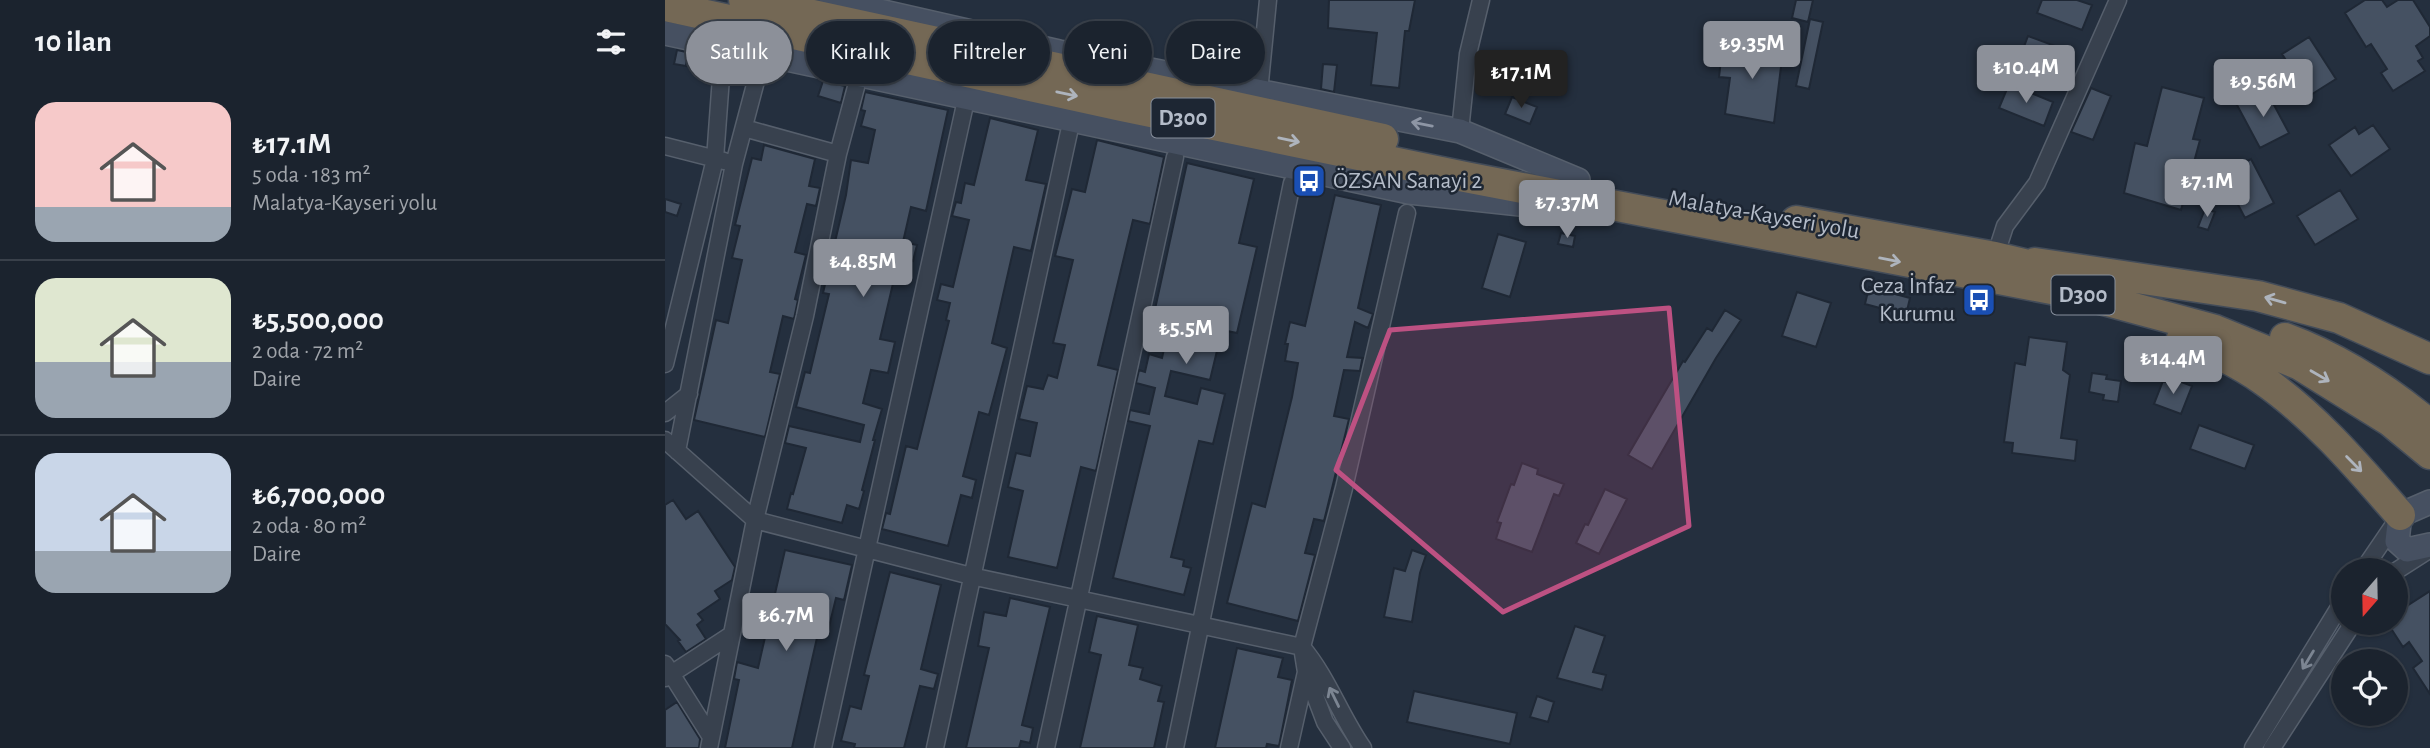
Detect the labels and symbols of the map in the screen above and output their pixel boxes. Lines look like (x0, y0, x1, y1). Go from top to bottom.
pin: ₺9.35M (1695, 22, 1809, 81)
pin: ₺10.4M (1969, 46, 2083, 105)
pin: ₺17.1M (1464, 50, 1578, 110)
pin: ₺9.56M (2206, 60, 2320, 119)
one-way arrow (1055, 87, 1078, 101)
road number: D300 (1151, 99, 1215, 138)
one-way arrow (1411, 116, 1434, 130)
one-way arrow (1277, 134, 1300, 148)
pin: ₺7.1M (2158, 160, 2256, 219)
bus stop icon: ÖZSAN Sanayi 2 (1290, 162, 1328, 200)
place label: ÖZSAN Sanayi 2 (1333, 168, 1482, 193)
pin: ₺7.37M (1510, 180, 1624, 240)
street label: Malatya-Kayseri yolu (1667, 186, 1861, 244)
pin: ₺4.85M (806, 240, 920, 299)
one-way arrow (1878, 253, 1901, 267)
place label: Ceza İnfaz Kurumu (1861, 273, 1955, 326)
road number: D300 (2051, 276, 2115, 314)
bus stop icon: Ceza İnfaz Kurumu (1960, 281, 1998, 319)
one-way arrow (2264, 293, 2286, 306)
pin: ₺5.5M (1137, 306, 1235, 366)
pin: ₺14.4M (2116, 336, 2230, 396)
one-way arrow (2310, 370, 2330, 384)
one-way arrow (2345, 455, 2362, 472)
north arrow (2331, 558, 2408, 635)
pin: ₺6.7M (737, 594, 835, 653)
one-way arrow (2300, 649, 2314, 669)
one-way arrow (1326, 687, 1340, 708)

